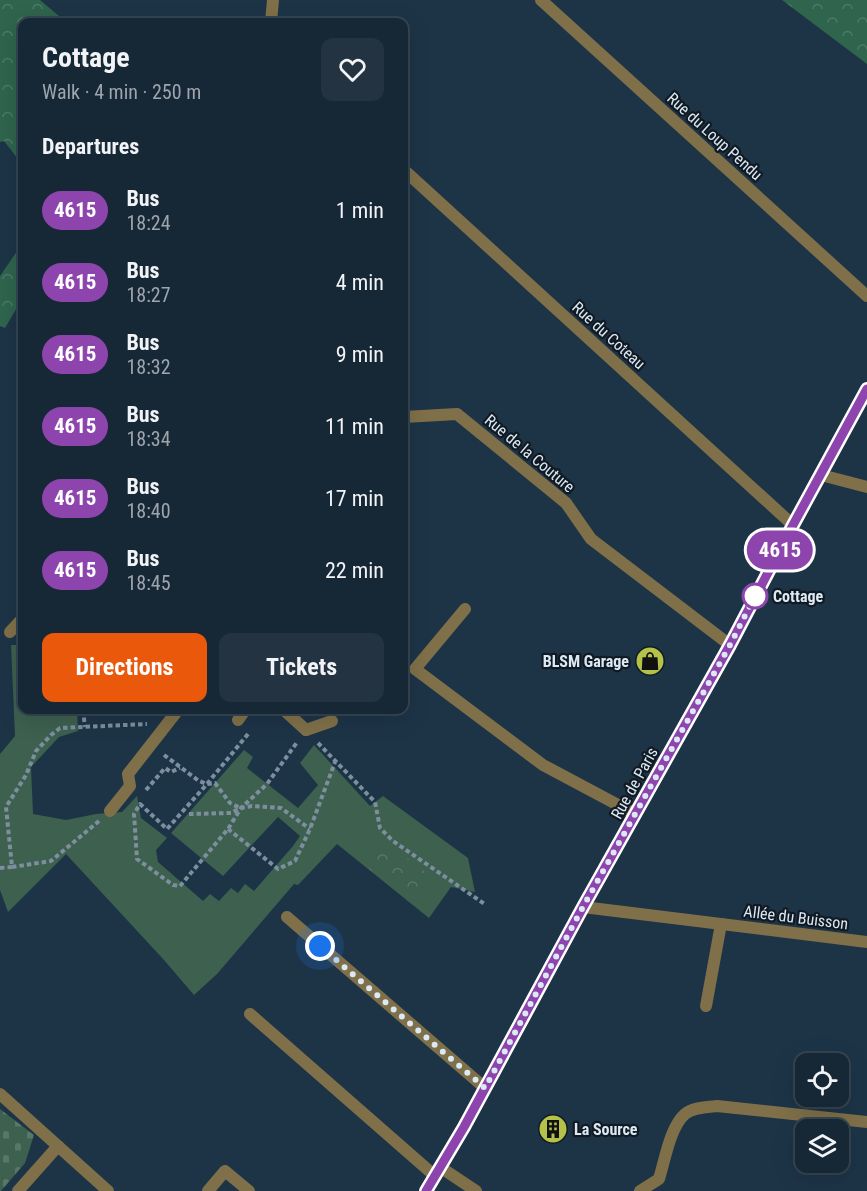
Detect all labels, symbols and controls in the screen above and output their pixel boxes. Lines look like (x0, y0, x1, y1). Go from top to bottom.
button: heart (321, 38, 384, 101)
text: Cottage (42, 41, 130, 74)
text: Walk · 4 min · 250 m (42, 80, 201, 104)
street label: Rue du Loup Pendu (663, 89, 766, 184)
text: Departures (42, 134, 139, 159)
text: Bus (126, 186, 160, 211)
text: 4615 (54, 198, 96, 222)
text: 1 min (336, 198, 384, 223)
text: 18:24 (126, 211, 171, 235)
text: Bus (126, 258, 160, 283)
text: 4615 (54, 270, 96, 294)
text: 4 min (336, 270, 384, 295)
text: 18:27 (126, 283, 171, 307)
street label: Rue du Coteau (568, 298, 649, 373)
text: Bus (126, 330, 160, 355)
text: 4615 (54, 342, 96, 366)
text: 9 min (336, 342, 384, 367)
text: 18:32 (126, 355, 171, 379)
text: Bus (126, 402, 160, 427)
street label: Rue de la Couture (481, 410, 578, 496)
text: 4615 (54, 414, 96, 438)
text: 11 min (325, 414, 384, 439)
text: 18:34 (126, 427, 171, 451)
text: Bus (126, 474, 160, 499)
text: 4615 (54, 486, 96, 510)
text: 17 min (325, 486, 384, 511)
text: 18:40 (126, 499, 171, 523)
line badge: 4615 (738, 530, 822, 570)
text: 4615 (759, 538, 801, 562)
text: Bus (126, 546, 160, 571)
text: 4615 (54, 558, 96, 582)
text: 22 min (325, 558, 384, 583)
text: 18:45 (126, 571, 171, 595)
marker: Cottage (742, 583, 768, 609)
place label: Cottage (773, 587, 823, 606)
button: Directions (42, 633, 207, 702)
button: Tickets (219, 633, 384, 702)
shop icon: BLSM Garage (634, 645, 666, 677)
place label: BLSM Garage (543, 652, 629, 671)
street label: Rue de Paris (607, 744, 662, 822)
street label: Allée du Buisson (743, 902, 849, 933)
your location (305, 931, 335, 961)
map controls (795, 1053, 849, 1173)
button: locate (795, 1053, 849, 1107)
building icon: La Source (537, 1113, 569, 1145)
button: layers (795, 1119, 849, 1173)
place label: La Source (574, 1120, 638, 1139)

